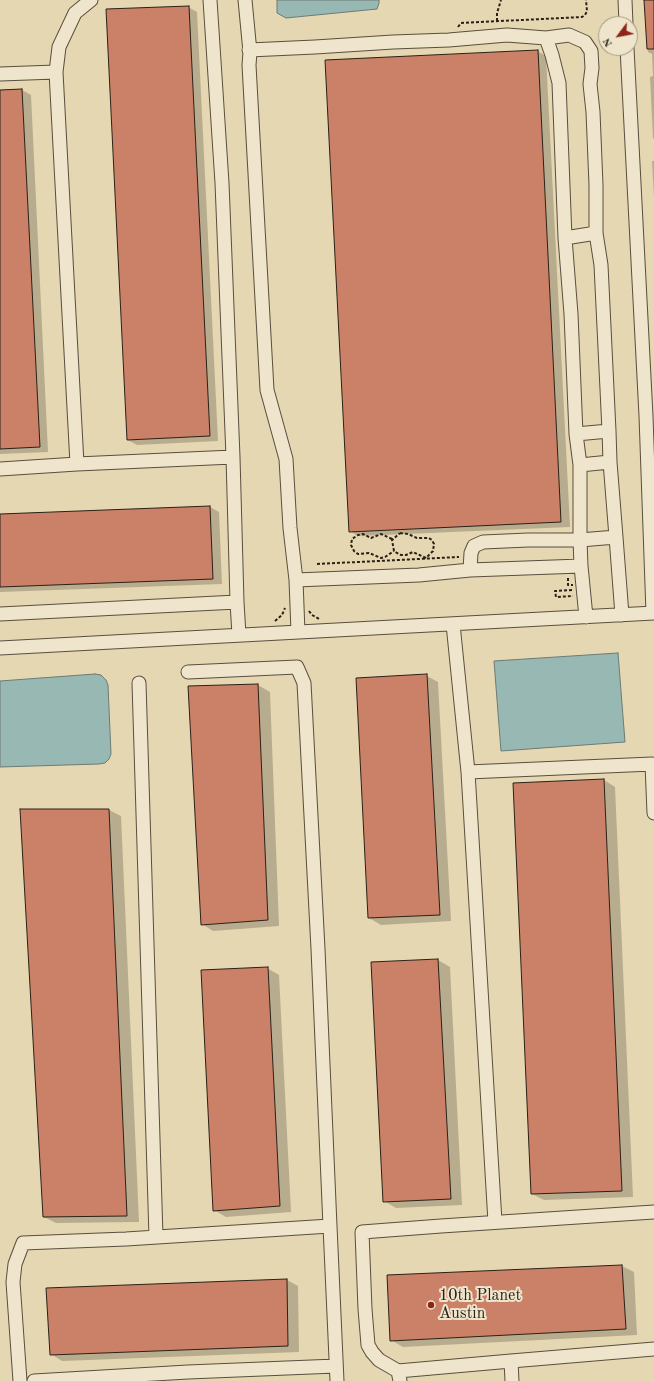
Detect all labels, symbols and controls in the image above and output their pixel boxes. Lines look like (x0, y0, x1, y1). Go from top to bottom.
north arrow (598, 16, 638, 56)
text: N (601, 36, 615, 49)
place label: 10th Planet Austin (439, 1286, 521, 1324)
marker: 10th Planet Austin (426, 1300, 436, 1310)

